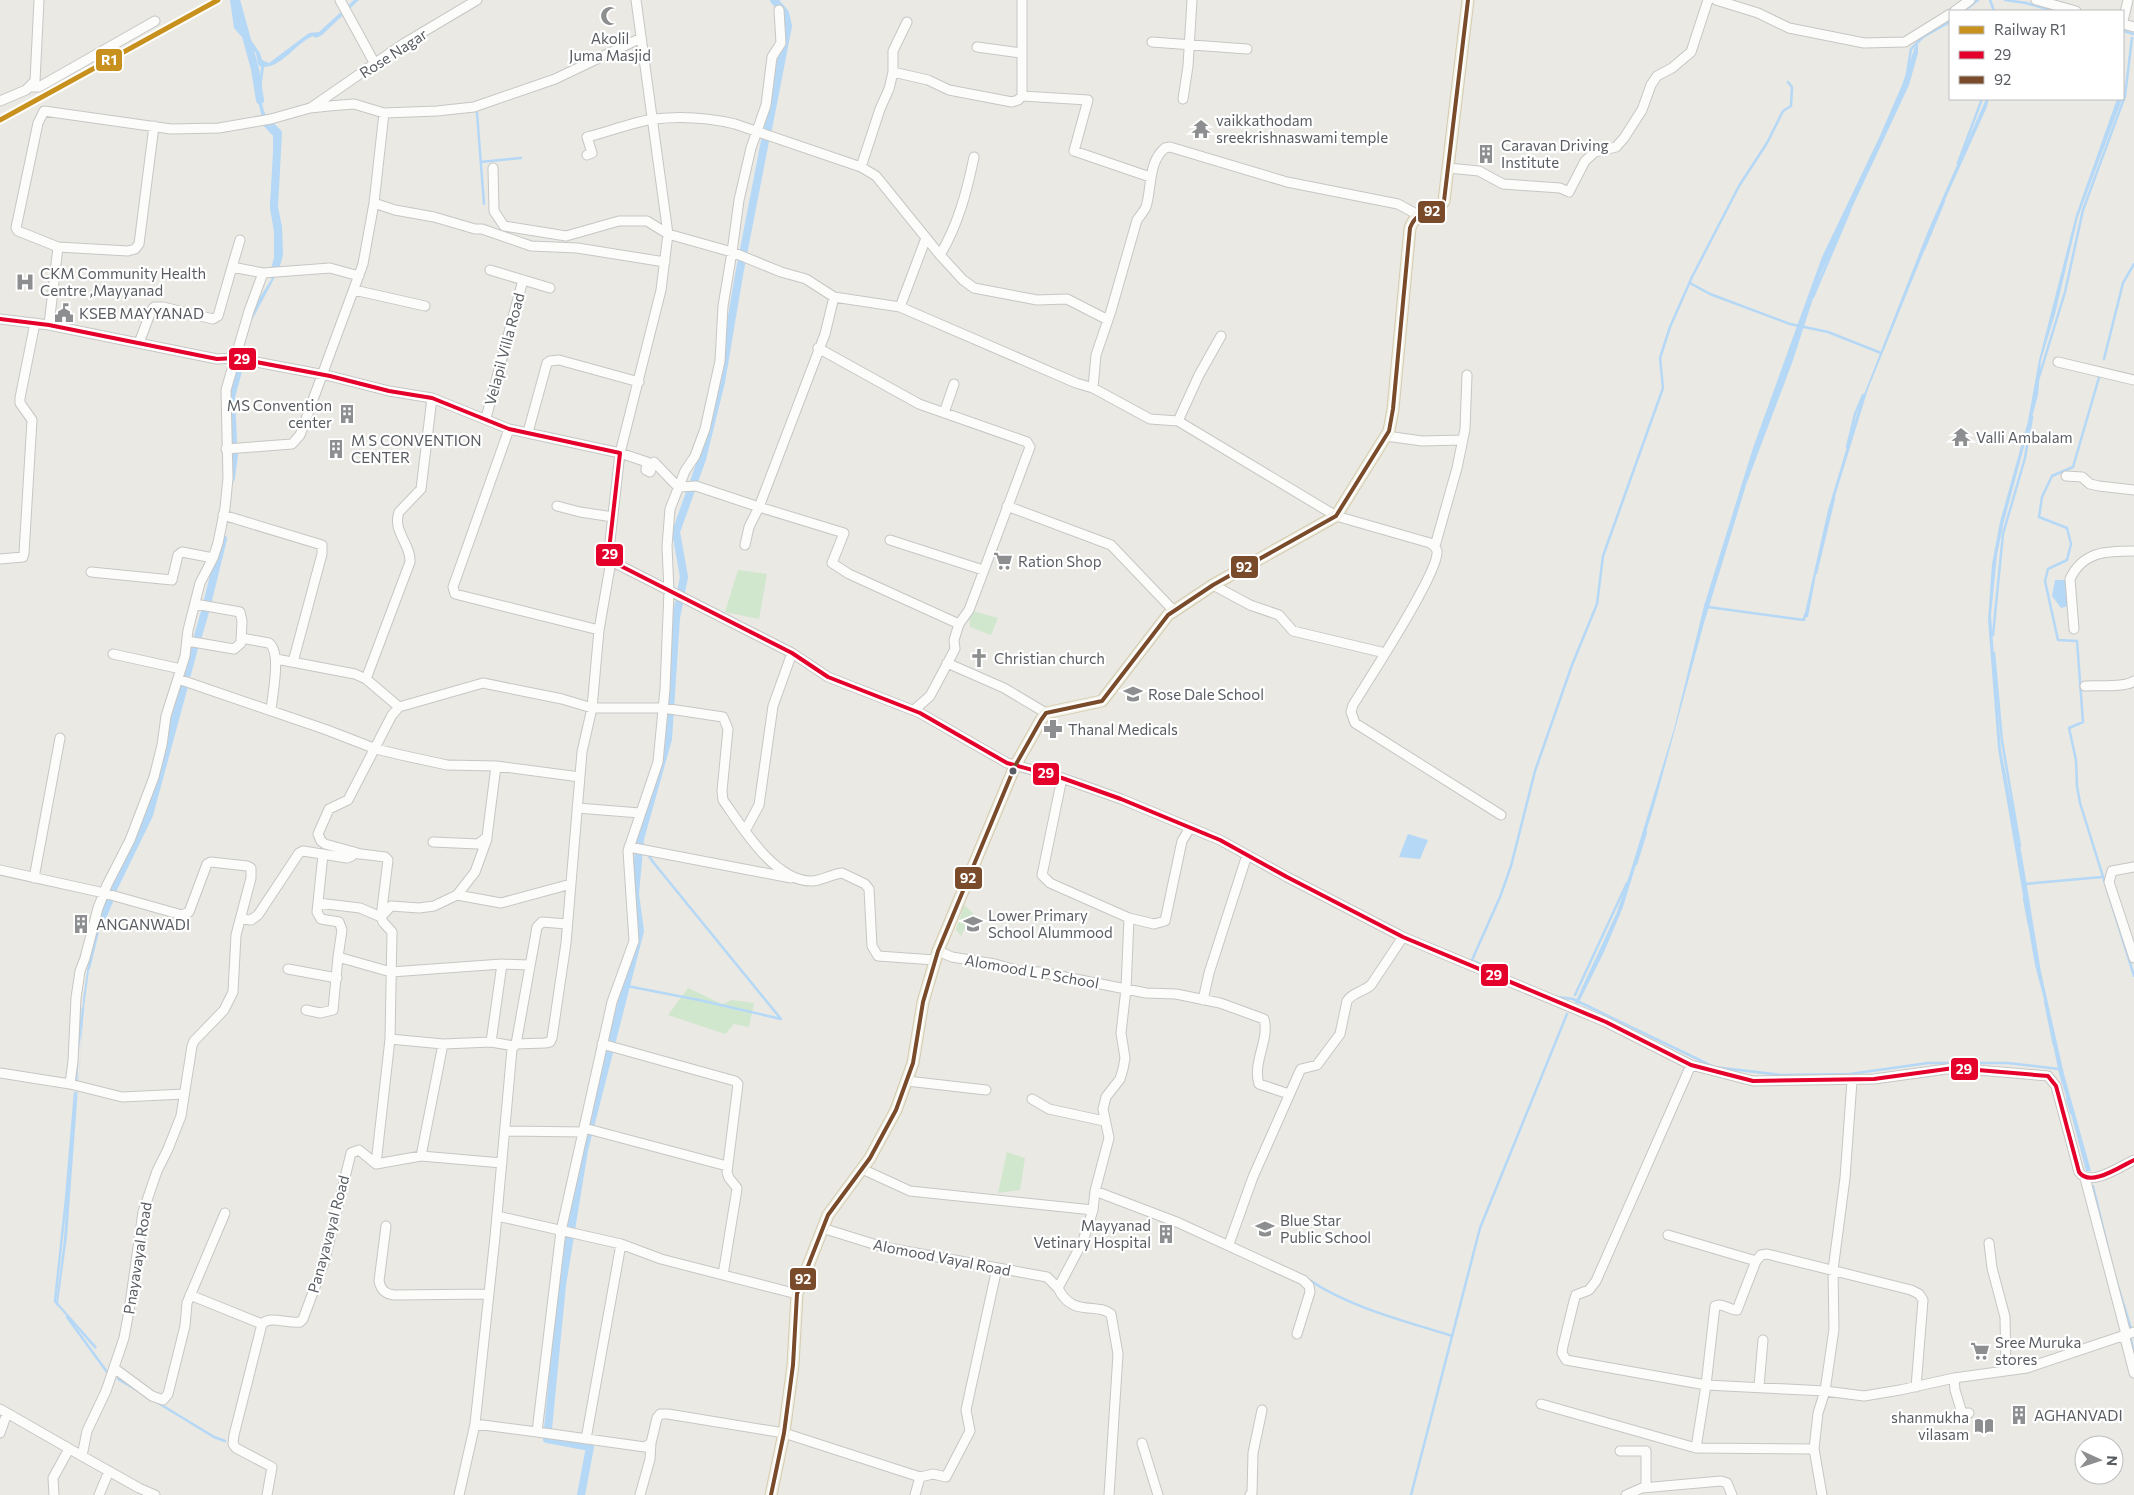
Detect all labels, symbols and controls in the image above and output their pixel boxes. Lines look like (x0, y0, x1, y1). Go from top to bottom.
mosque icon: Akolil Juma Masjid (599, 5, 621, 27)
legend (1949, 10, 2124, 100)
text: Railway R1 (1994, 20, 2066, 38)
street label: Rose Nagar (356, 24, 430, 82)
place label: Akolil Juma Masjid (569, 29, 651, 64)
text: 29 (1994, 45, 2011, 63)
line badge: R1 (95, 48, 123, 72)
text: R1 (101, 51, 117, 68)
text: 92 (1994, 70, 2011, 88)
place label: vaikkathodam sreekrishnaswami temple (1216, 111, 1388, 146)
temple icon: vaikkathodam sreekrishnaswami temple (1190, 118, 1212, 140)
place label: Caravan Driving Institute (1501, 136, 1609, 171)
building icon: Caravan Driving Institute (1475, 143, 1497, 165)
line badge: 92 (1417, 200, 1446, 224)
text: 92 (1424, 202, 1440, 219)
place label: CKM Community Health Centre ,Mayyanad (40, 264, 206, 299)
hospital icon: CKM Community Health Centre ,Mayyanad (14, 271, 36, 293)
street label: Velapil Villa Road (480, 291, 528, 407)
public building icon: KSEB MAYYANAD (53, 302, 75, 324)
place label: KSEB MAYYANAD (79, 304, 204, 322)
line badge: 29 (228, 347, 257, 371)
text: 29 (234, 350, 251, 367)
place label: MS Convention center (227, 396, 332, 431)
building icon: MS Convention center (336, 403, 358, 425)
temple icon: Valli Ambalam (1950, 426, 1972, 448)
place label: Valli Ambalam (1976, 428, 2073, 446)
place label: M S CONVENTION CENTER (351, 431, 482, 466)
building icon: M S CONVENTION CENTER (325, 438, 347, 460)
line badge: 29 (595, 543, 624, 567)
text: 29 (602, 545, 619, 562)
supermarket icon: Ration Shop (992, 550, 1014, 572)
place label: Ration Shop (1018, 552, 1102, 570)
line badge: 92 (1230, 555, 1259, 579)
text: 92 (1236, 558, 1252, 575)
church icon: Christian church (968, 647, 990, 669)
place label: Christian church (994, 649, 1105, 667)
school or university icon: Rose Dale School (1122, 683, 1144, 705)
place label: Rose Dale School (1148, 685, 1264, 703)
pharmacy icon: Thanal Medicals (1042, 718, 1064, 740)
place label: Thanal Medicals (1068, 720, 1178, 738)
line badge: 29 (1032, 762, 1060, 786)
text: 29 (1038, 764, 1055, 781)
unlabelled marker (1008, 766, 1018, 776)
line badge: 92 (954, 866, 983, 890)
text: 92 (960, 869, 976, 886)
place label: Lower Primary School Alummood (988, 906, 1113, 941)
building icon: ANGANWADI (70, 913, 92, 935)
school or university icon: Lower Primary School Alummood (962, 913, 984, 935)
place label: ANGANWADI (96, 915, 190, 933)
street label: Alomood L P School (963, 950, 1101, 992)
line badge: 29 (1480, 963, 1509, 987)
text: 29 (1486, 966, 1503, 983)
line badge: 29 (1950, 1057, 1979, 1081)
text: 29 (1956, 1060, 1973, 1077)
street label: Panayavayal Road (304, 1173, 352, 1295)
street label: Pnayavayal Road (119, 1201, 155, 1315)
place label: Blue Star Public School (1280, 1211, 1371, 1246)
place label: Mayyanad Vetinary Hospital (1033, 1216, 1151, 1251)
school or university icon: Blue Star Public School (1254, 1218, 1276, 1240)
building icon: Mayyanad Vetinary Hospital (1155, 1223, 1177, 1245)
street label: Alomood Vayal Road (872, 1235, 1012, 1279)
line badge: 92 (789, 1267, 817, 1291)
text: 92 (795, 1270, 811, 1287)
place label: Sree Muruka stores (1995, 1333, 2081, 1368)
supermarket icon: Sree Muruka stores (1969, 1340, 1991, 1362)
building icon: AGHANVADI (2008, 1404, 2030, 1426)
place label: AGHANVADI (2034, 1406, 2123, 1424)
place label: shanmukha vilasam (1891, 1408, 1969, 1443)
library icon: shanmukha vilasam (1973, 1415, 1995, 1437)
north arrow (2074, 1435, 2124, 1485)
text: N (2104, 1455, 2121, 1466)

